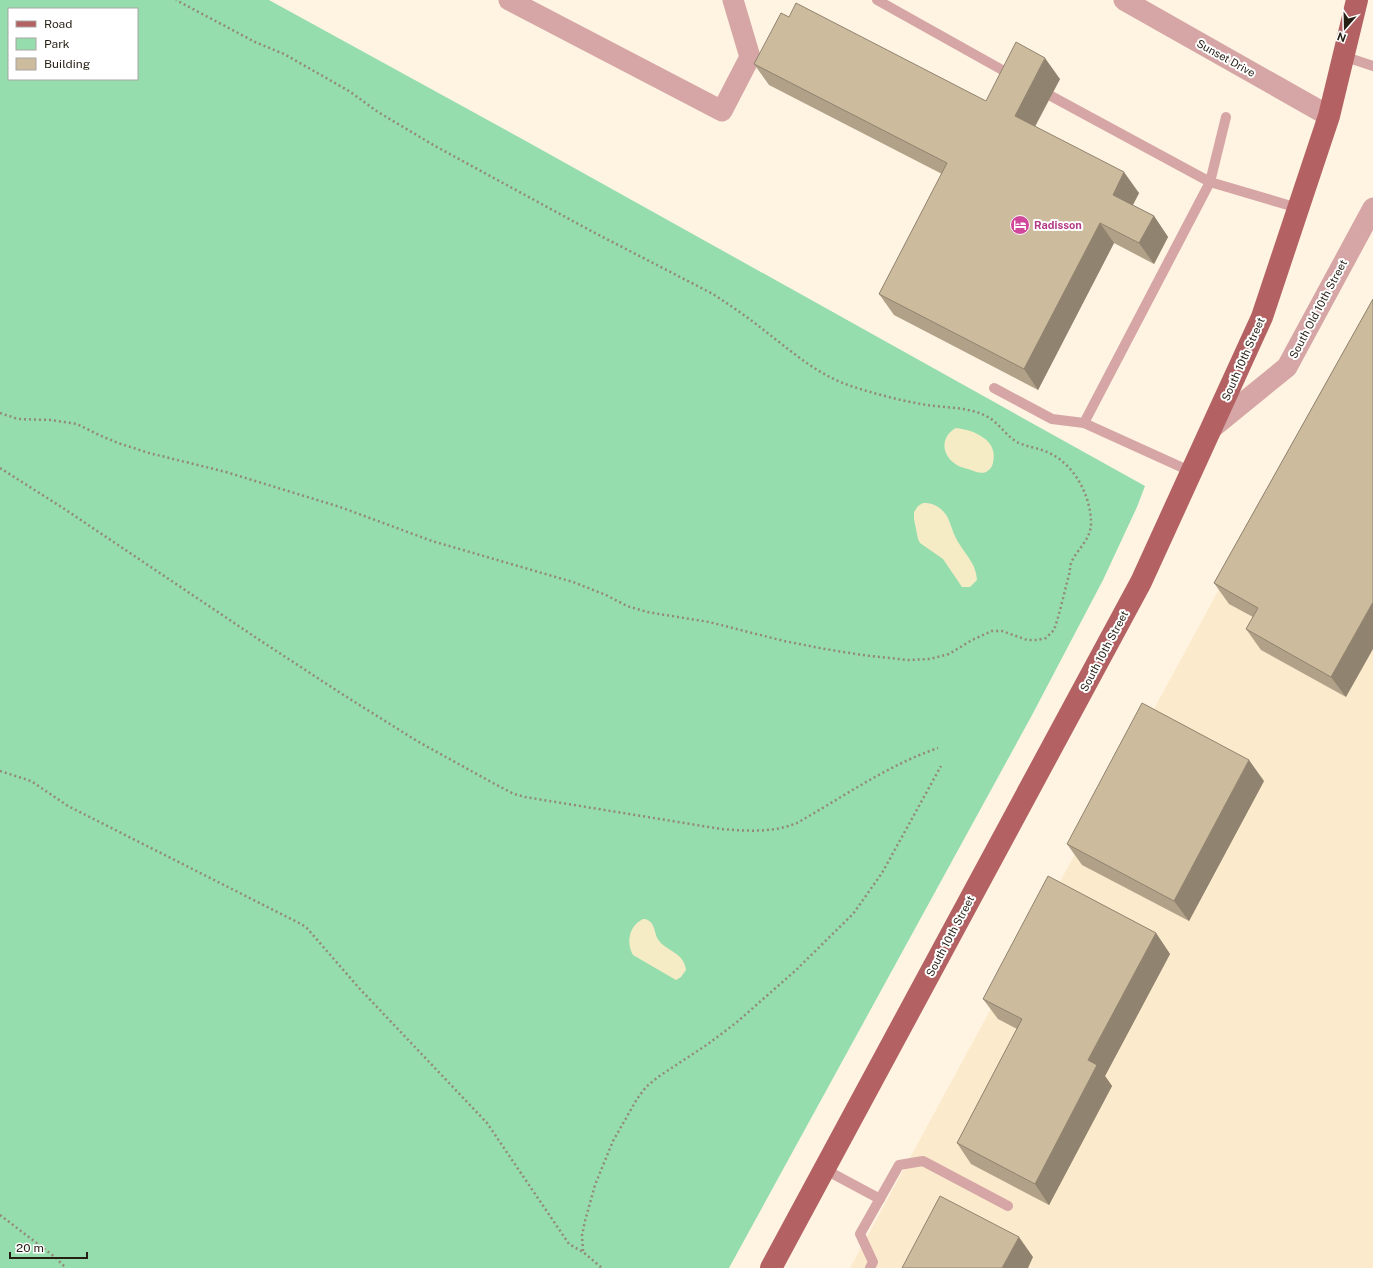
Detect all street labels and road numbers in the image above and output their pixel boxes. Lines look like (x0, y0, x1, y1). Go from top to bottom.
street label: Sunset Drive (1195, 37, 1257, 79)
street label: South Old 10th Street (1287, 258, 1349, 360)
street label: South 10th Street (1219, 315, 1267, 403)
street label: South 10th Street (1078, 608, 1130, 694)
street label: South 10th Street (924, 893, 976, 979)

